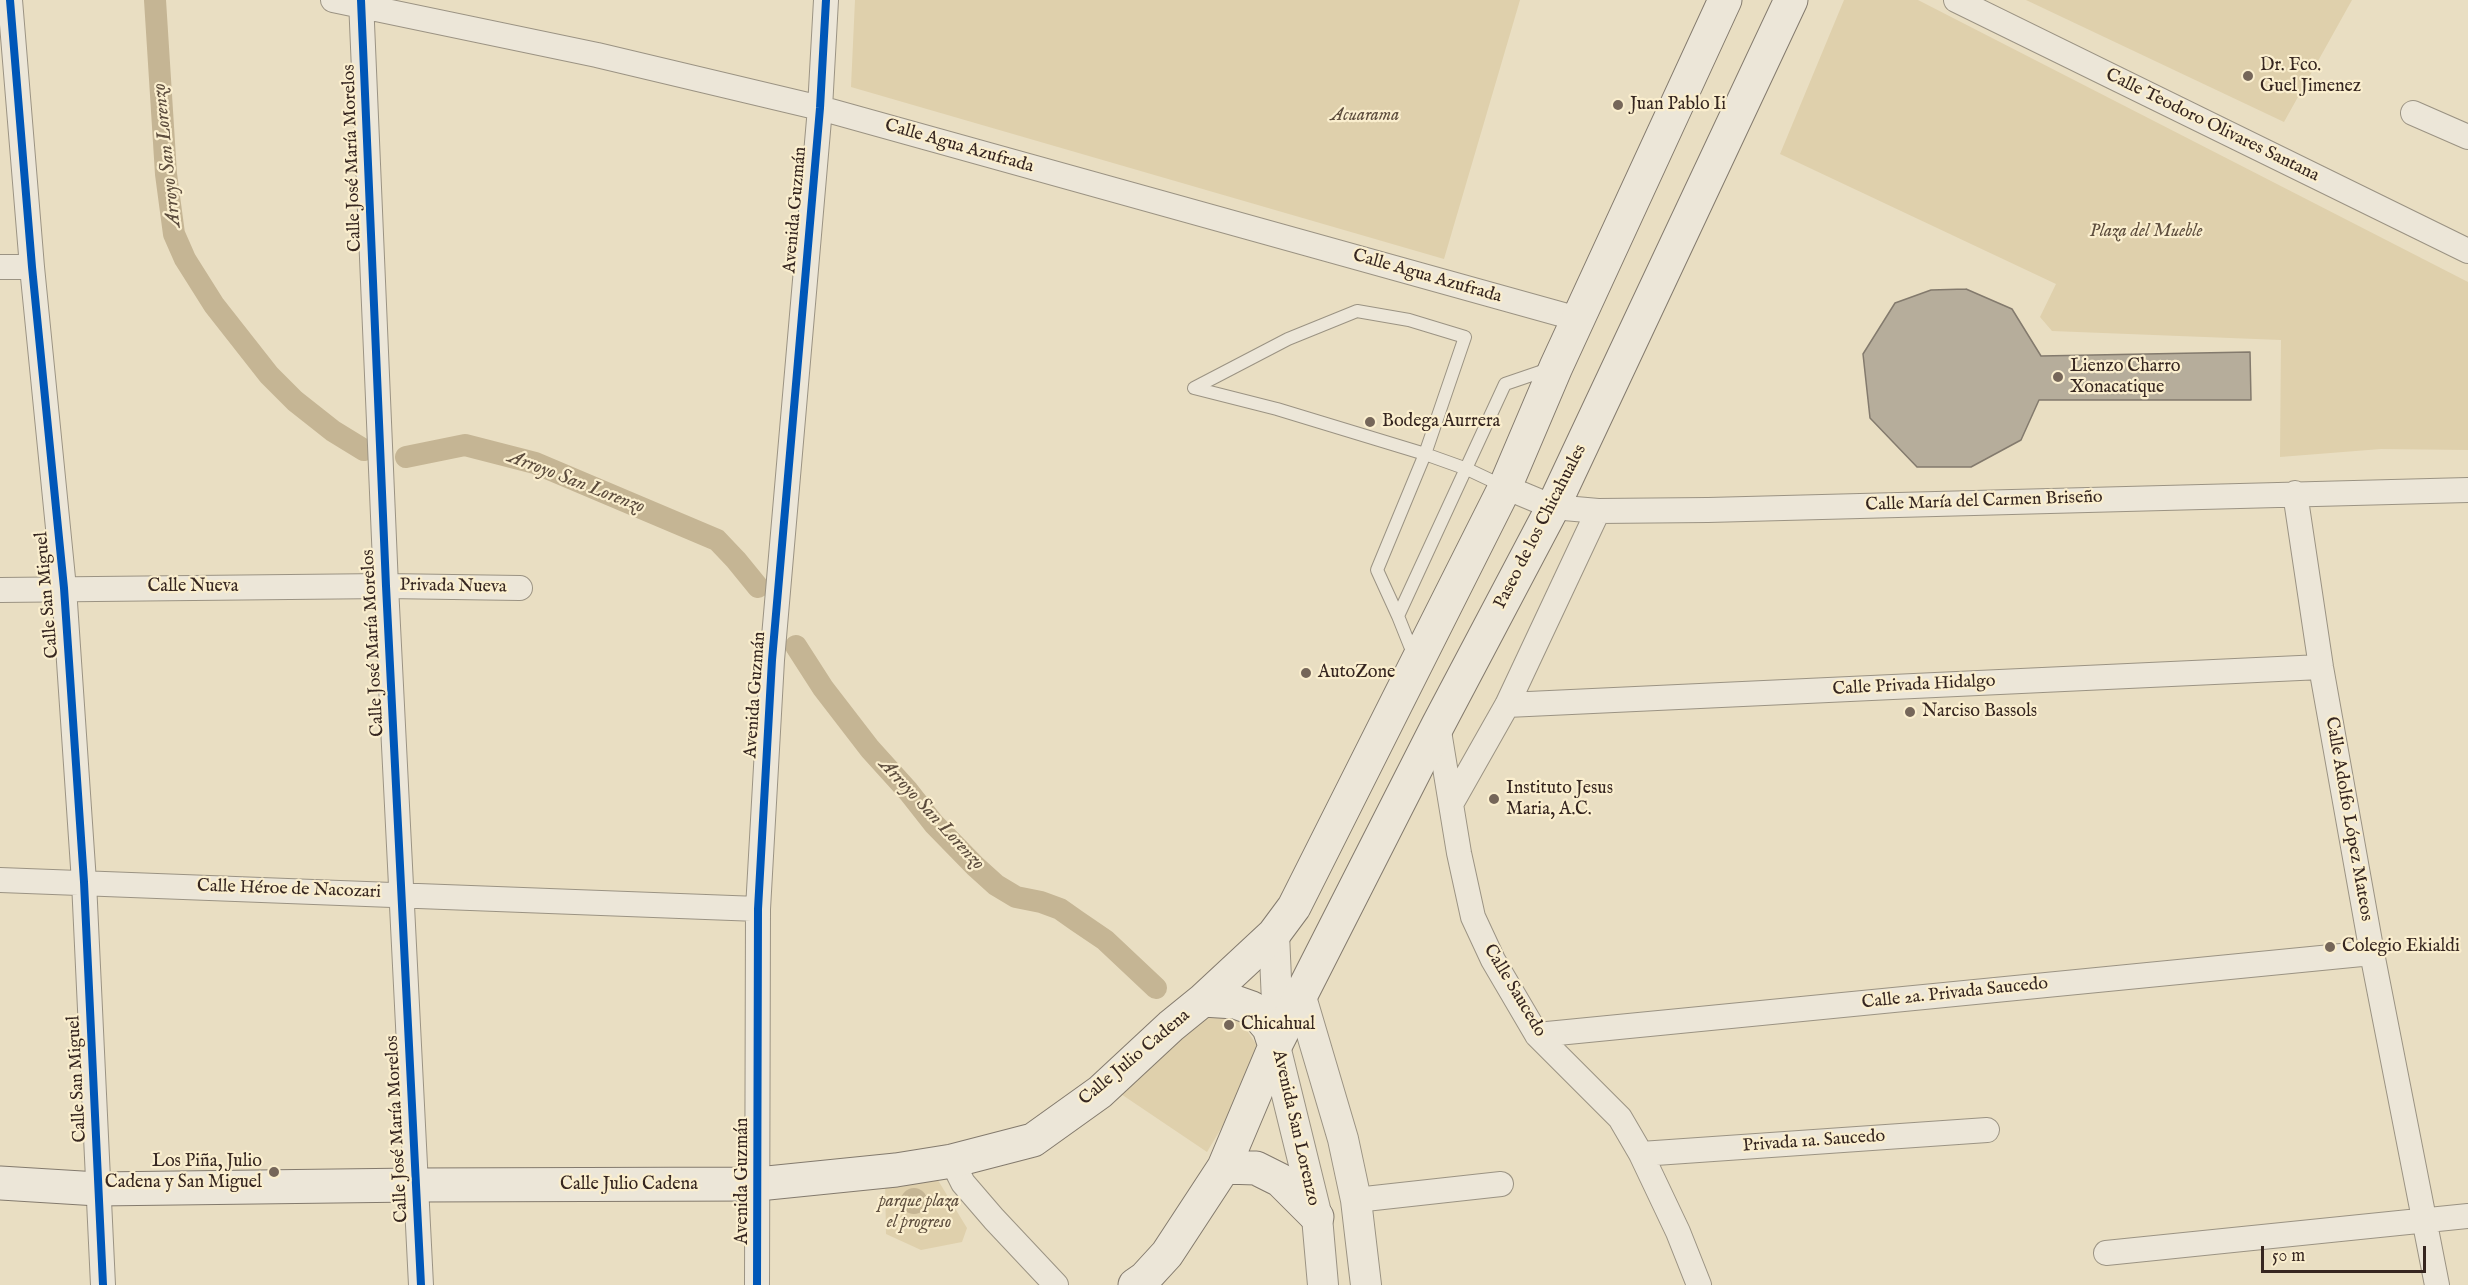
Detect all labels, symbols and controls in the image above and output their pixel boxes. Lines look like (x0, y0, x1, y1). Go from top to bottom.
place label: Dr. Fco. Guel Jimenez (2260, 55, 2361, 98)
street label: Calle José María Morelos (339, 64, 367, 252)
street label: Calle Teodoro Olivares Santana (2102, 65, 2322, 187)
marker: Dr. Fco. Guel Jimenez (2241, 69, 2255, 83)
water label: Arroyo San Lorenzo (149, 82, 187, 228)
place label: Juan Pablo Ii (1630, 94, 1726, 116)
marker: Juan Pablo Ii (1611, 98, 1625, 112)
park label: Acuarama (1331, 105, 1399, 127)
street label: Calle Agua Azufrada (882, 115, 1036, 179)
street label: Avenida Guzmán (780, 146, 812, 274)
park label: Plaza del Mueble (2090, 221, 2202, 243)
street label: Calle Agua Azufrada (1350, 245, 1504, 309)
place label: Lienzo Charro Xonacatique (2070, 356, 2180, 398)
marker: Lienzo Charro Xonacatique (2051, 370, 2065, 384)
place label: Bodega Aurrera (1382, 411, 1500, 433)
marker: Bodega Aurrera (1363, 415, 1377, 429)
street label: Paseo de los Chicahuales (1490, 441, 1592, 613)
water label: Arroyo San Lorenzo (504, 446, 648, 520)
street label: Calle María del Carmen Briseño (1865, 487, 2103, 517)
street label: Calle San Miguel (32, 531, 64, 659)
street label: Calle José María Morelos (358, 549, 390, 737)
street label: Privada Nueva (399, 575, 507, 599)
street label: Calle Nueva (147, 576, 239, 598)
street label: Avenida Guzmán (741, 631, 771, 759)
place label: AutoZone (1318, 662, 1395, 684)
marker: AutoZone (1299, 666, 1313, 680)
street label: Calle Privada Hidalgo (1832, 671, 1996, 701)
place label: Narciso Bassols (1922, 701, 2037, 723)
marker: Narciso Bassols (1903, 705, 1917, 719)
street label: Calle Adolfo López Mateos (2319, 715, 2377, 923)
water label: Arroyo San Lorenzo (873, 754, 989, 876)
place label: Instituto Jesus Maria, A.C. (1506, 778, 1613, 820)
marker: Instituto Jesus Maria, A.C. (1487, 792, 1501, 806)
street label: Calle Héroe de Nacozari (197, 876, 381, 904)
place label: Colegio Ekialdi (2342, 936, 2460, 958)
marker: Colegio Ekialdi (2323, 940, 2337, 954)
street label: Calle Saucedo (1478, 941, 1550, 1041)
street label: Calle 2a. Privada Saucedo (1861, 973, 2049, 1015)
street label: Calle Julio Cadena (1075, 1005, 1195, 1111)
place label: Chicahual (1241, 1014, 1315, 1036)
street label: Calle San Miguel (64, 1015, 92, 1143)
marker: Chicahual (1222, 1018, 1236, 1032)
street label: Calle José María Morelos (382, 1035, 414, 1223)
street label: Avenida San Lorenzo (1267, 1048, 1323, 1208)
street label: Avenida Guzmán (732, 1118, 754, 1244)
street label: Privada 1a. Saucedo (1742, 1126, 1886, 1158)
place label: Los Piña, Julio Cadena y San Miguel (105, 1151, 262, 1194)
marker: Los Piña, Julio Cadena y San Miguel (267, 1165, 281, 1179)
street label: Calle Julio Cadena (560, 1174, 698, 1196)
park label: parque plaza el progreso (879, 1191, 959, 1234)
scale bar (2264, 1234, 2429, 1272)
text: 50 m (2272, 1245, 2305, 1268)

